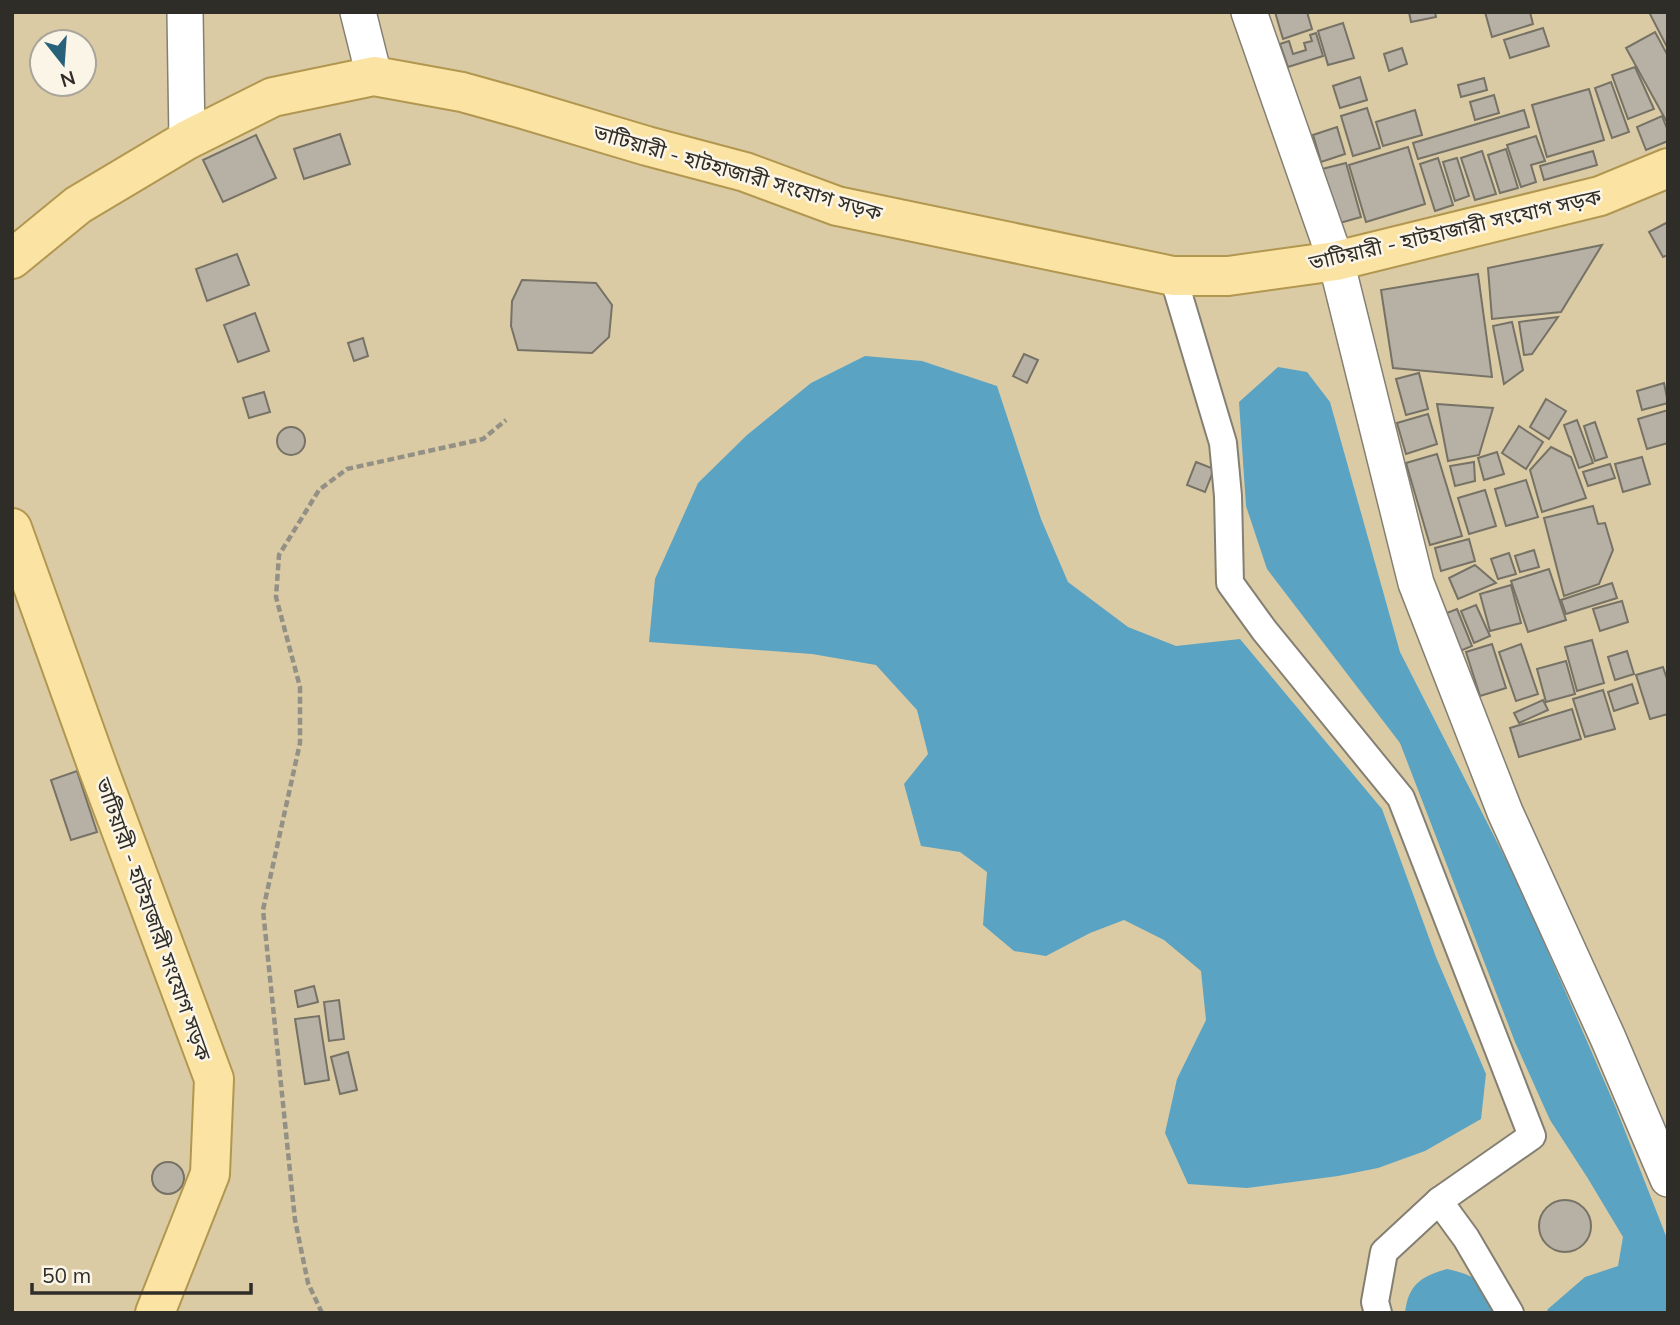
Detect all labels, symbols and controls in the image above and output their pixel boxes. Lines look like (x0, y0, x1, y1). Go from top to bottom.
north arrow (28, 28, 98, 98)
text: N (58, 66, 78, 93)
street label: ভাটিয়ারী - হাটহাজারী সংযোগ সড়ক (590, 118, 886, 226)
street label: ভাটিয়ারী - হাটহাজারী সংযোগ সড়ক (1305, 182, 1605, 276)
street label: ভাটিয়ারী - হাটহাজারী সংযোগ সড়ক (90, 773, 218, 1065)
scale bar (32, 1252, 250, 1296)
text: 50 m (42, 1262, 91, 1288)

